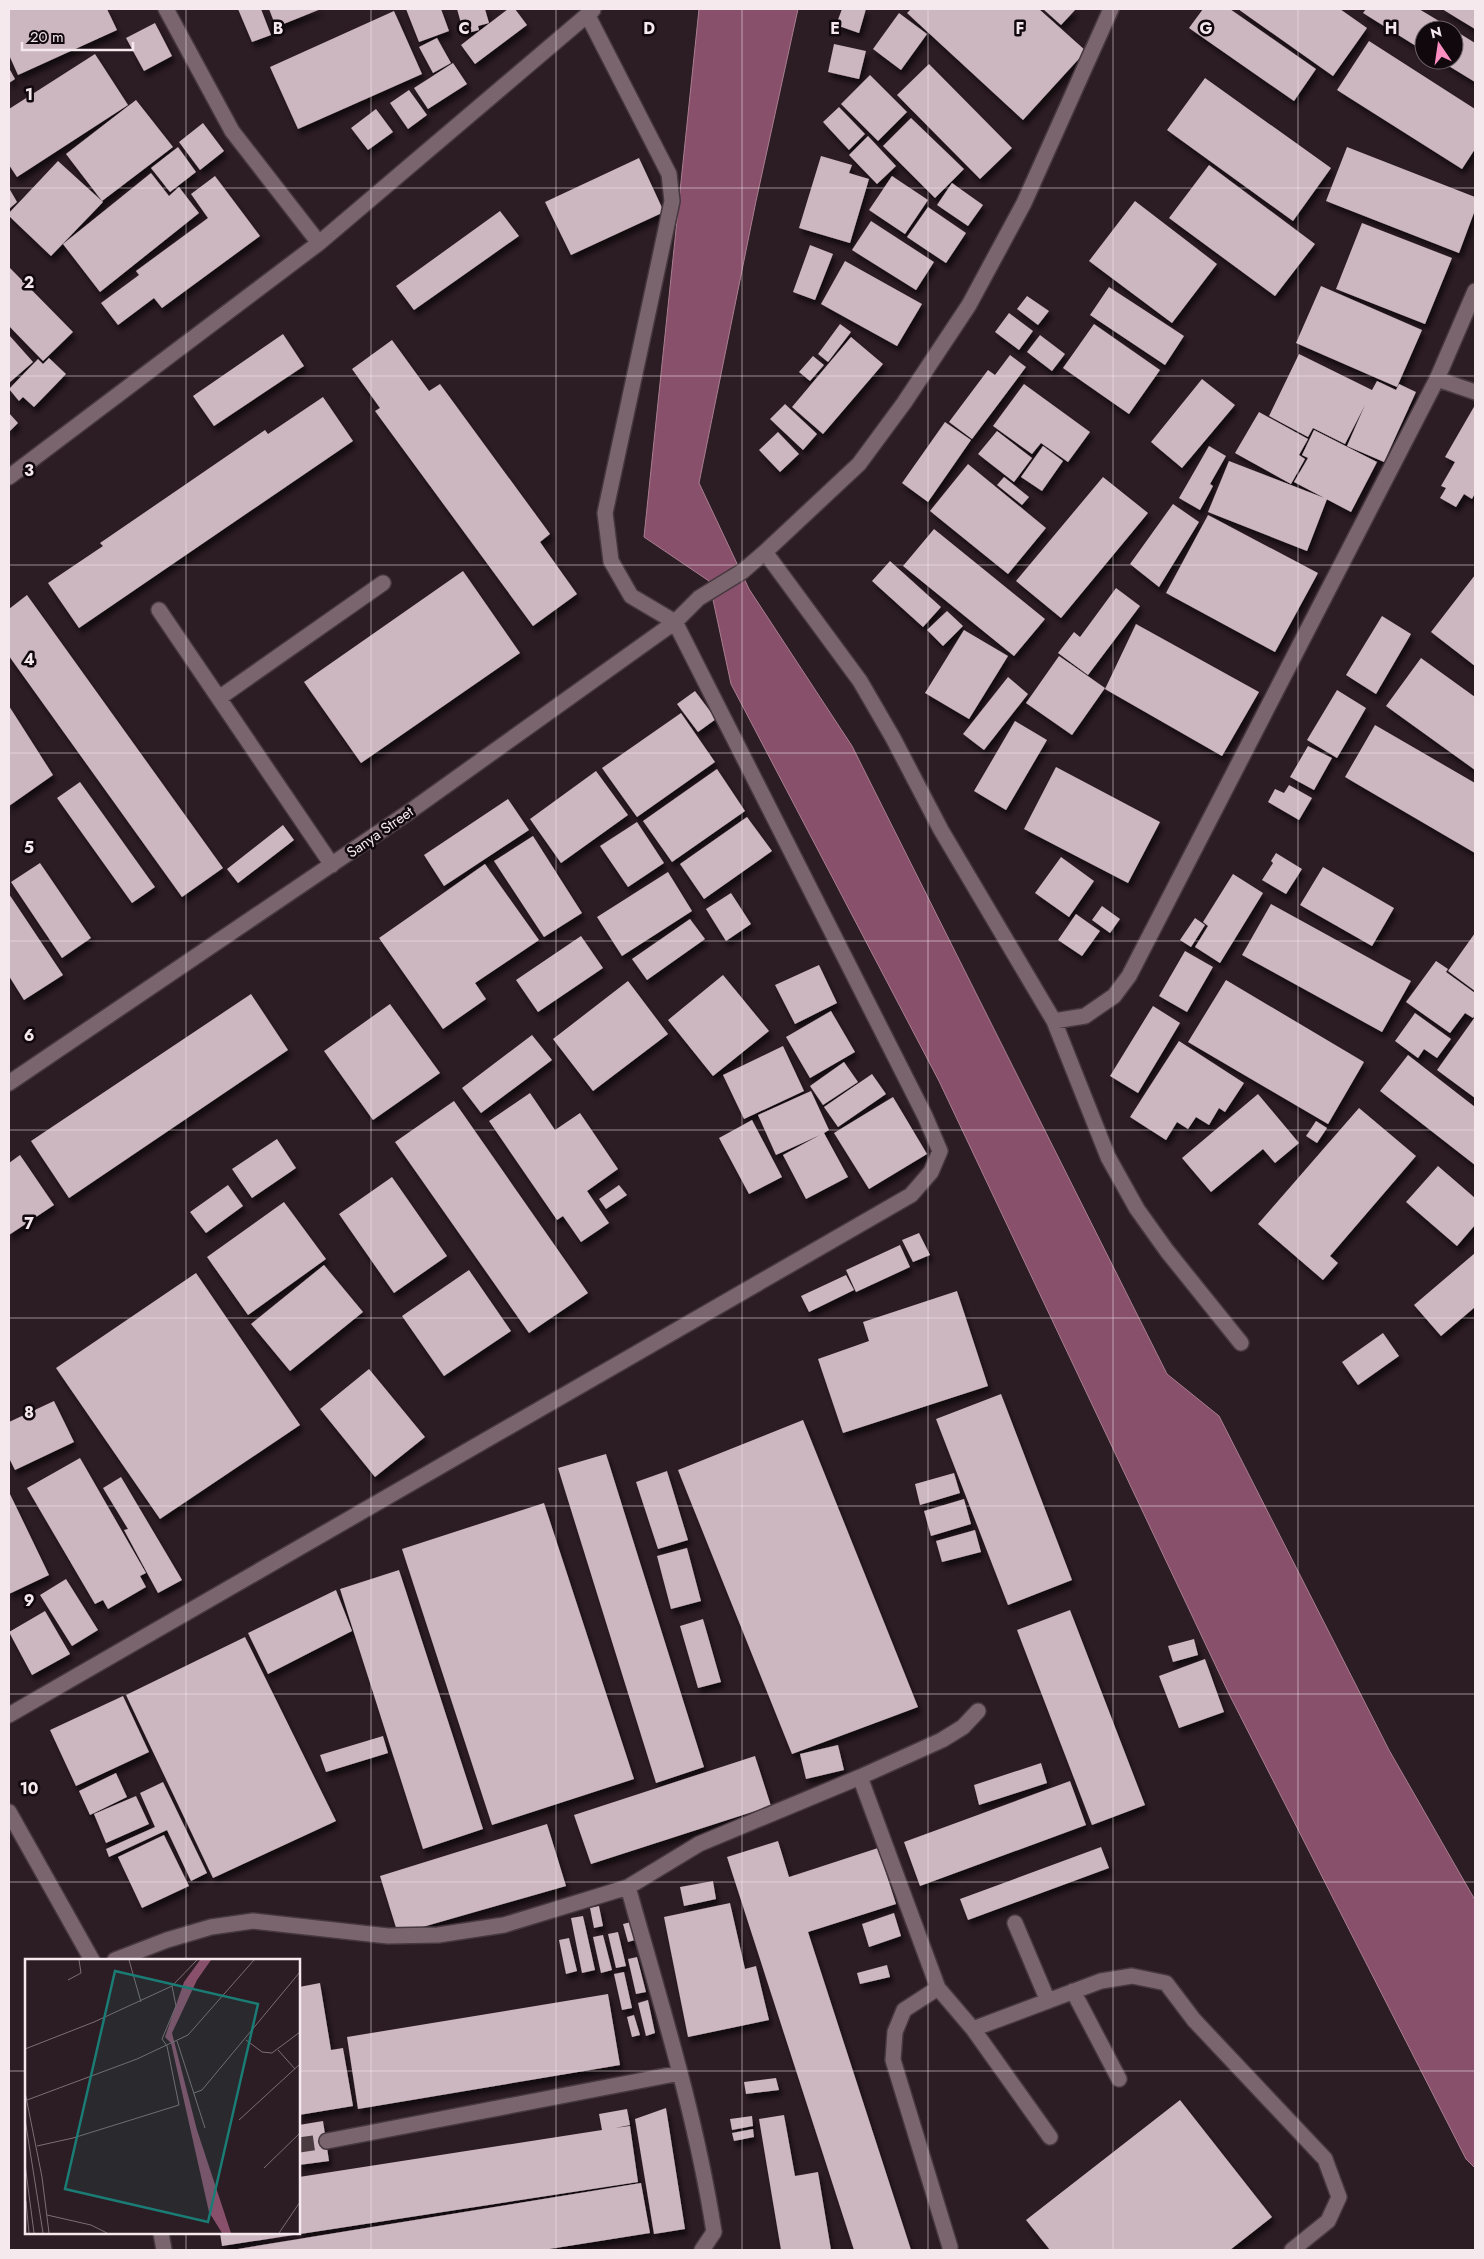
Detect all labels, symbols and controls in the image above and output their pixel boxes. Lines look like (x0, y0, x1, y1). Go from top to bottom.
text: B (273, 17, 283, 40)
text: C (458, 17, 470, 40)
text: D (643, 17, 655, 40)
text: E (830, 17, 840, 40)
text: F (1016, 17, 1024, 40)
text: G (1199, 17, 1213, 40)
text: H (1385, 17, 1397, 40)
scale bar (22, 20, 134, 52)
north arrow (1414, 20, 1464, 70)
text: N (1428, 21, 1444, 43)
text: 20 m (30, 26, 64, 48)
text: 1 (25, 83, 33, 106)
text: 2 (24, 271, 34, 294)
text: 3 (24, 459, 34, 482)
text: 4 (23, 648, 35, 671)
street label: Sanya Street (342, 801, 418, 863)
text: 5 (24, 836, 34, 859)
text: 6 (24, 1024, 34, 1047)
text: 7 (24, 1212, 34, 1235)
text: 8 (24, 1401, 34, 1424)
text: 9 (24, 1589, 34, 1612)
text: 10 (20, 1777, 38, 1800)
inset map (25, 1959, 300, 2234)

